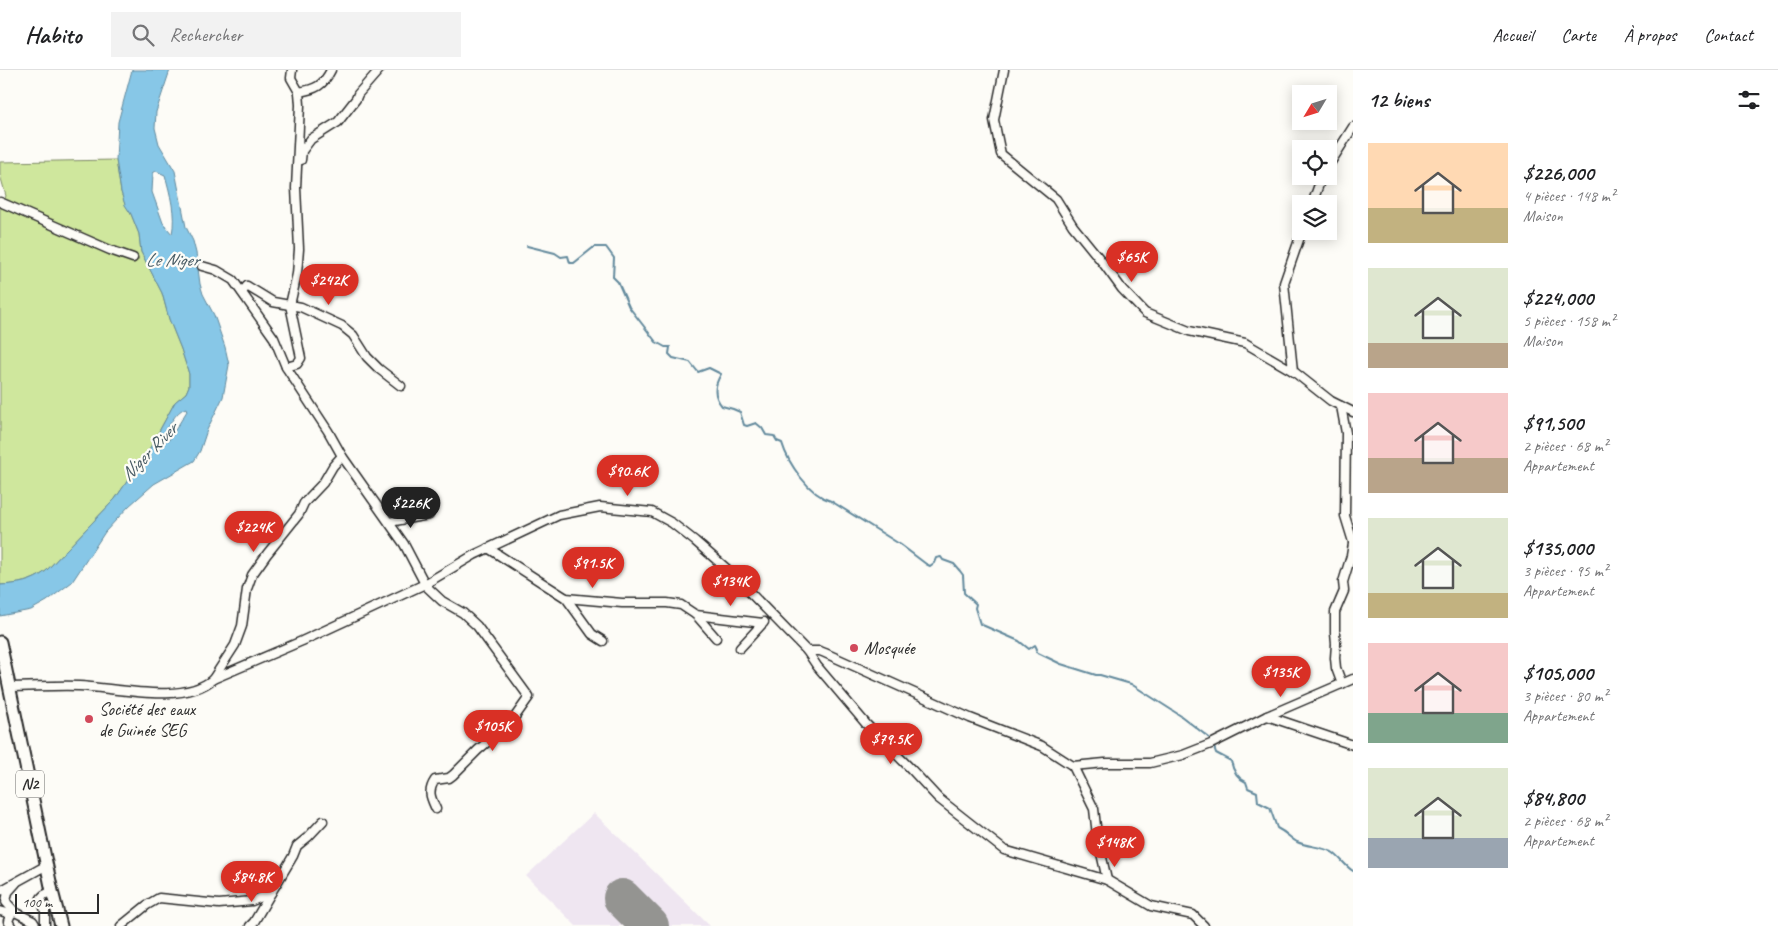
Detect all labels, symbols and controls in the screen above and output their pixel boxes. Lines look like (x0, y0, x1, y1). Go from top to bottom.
search box (111, 12, 461, 57)
text: Habito (25, 20, 81, 50)
icon: search (129, 21, 157, 49)
text: Rechercher (169, 23, 242, 47)
text: Accueil (1493, 24, 1533, 46)
text: Carte (1561, 24, 1596, 46)
text: À propos (1624, 24, 1676, 46)
text: Contact (1704, 24, 1753, 46)
north arrow (1292, 85, 1338, 130)
map controls (1292, 85, 1337, 240)
icon: filters (1735, 86, 1763, 114)
text: 12 biens (1368, 87, 1429, 113)
button: locate (1292, 140, 1337, 185)
text: $226,000 (1523, 160, 1594, 186)
icon: home (1408, 163, 1468, 223)
text: 4 pièces · 148 m² (1523, 186, 1615, 206)
button: layers (1292, 195, 1337, 240)
text: Maison (1523, 206, 1563, 226)
pin: $65K (1102, 240, 1162, 283)
text: $65K (1117, 247, 1147, 267)
water label: Le Niger (146, 248, 202, 272)
pin: $242K (294, 264, 364, 306)
text: $242K (311, 270, 347, 290)
text: $224,000 (1523, 285, 1593, 311)
icon: home (1408, 288, 1468, 348)
text: 5 pièces · 158 m² (1523, 311, 1615, 331)
text: Maison (1523, 331, 1563, 351)
text: $91,500 (1523, 410, 1583, 436)
icon: home (1408, 413, 1468, 473)
water label: Niger River (115, 415, 186, 486)
text: 2 pièces · 68 m² (1523, 436, 1608, 456)
pin: $90.6K (587, 454, 669, 497)
text: Appartement (1523, 456, 1594, 476)
text: $90.6K (608, 461, 648, 481)
pin: $226K (376, 486, 446, 529)
text: $226K (392, 493, 430, 513)
pin: $224K (219, 510, 289, 553)
text: $224K (236, 517, 272, 537)
text: $135,000 (1523, 535, 1593, 561)
icon: home (1408, 538, 1468, 598)
pin: $91.5K (552, 546, 634, 589)
text: $91.5K (573, 553, 613, 573)
text: 3 pièces · 95 m² (1523, 561, 1608, 581)
pin: $134K (696, 564, 766, 607)
text: $134K (713, 571, 749, 591)
text: Appartement (1523, 581, 1594, 601)
place label: Mosquée (864, 637, 916, 659)
marker: Mosquée (848, 642, 860, 654)
pin: $135K (1246, 656, 1316, 698)
text: $105,000 (1523, 660, 1593, 686)
text: $135K (1263, 662, 1299, 682)
icon: home (1408, 663, 1468, 723)
text: 3 pièces · 80 m² (1523, 686, 1608, 706)
place label: Société des eaux de Guinée SEG (99, 698, 197, 741)
text: Appartement (1523, 706, 1594, 726)
pin: $105K (458, 710, 528, 752)
marker: Société des eaux de Guinée SEG (83, 713, 95, 725)
text: $105K (475, 716, 511, 736)
pin: $79.5K (850, 722, 932, 765)
text: $79.5K (871, 729, 911, 749)
road number: N2 (16, 771, 44, 798)
text: $84,800 (1523, 785, 1584, 811)
icon: home (1408, 788, 1468, 848)
text: 2 pièces · 68 m² (1523, 811, 1608, 831)
pin: $148K (1080, 826, 1150, 868)
text: Appartement (1523, 831, 1594, 851)
text: $148K (1097, 832, 1133, 852)
pin: $84.8K (211, 860, 293, 903)
text: $84.8K (232, 867, 272, 887)
scale bar (15, 891, 99, 914)
text: 100 m (22, 894, 52, 911)

